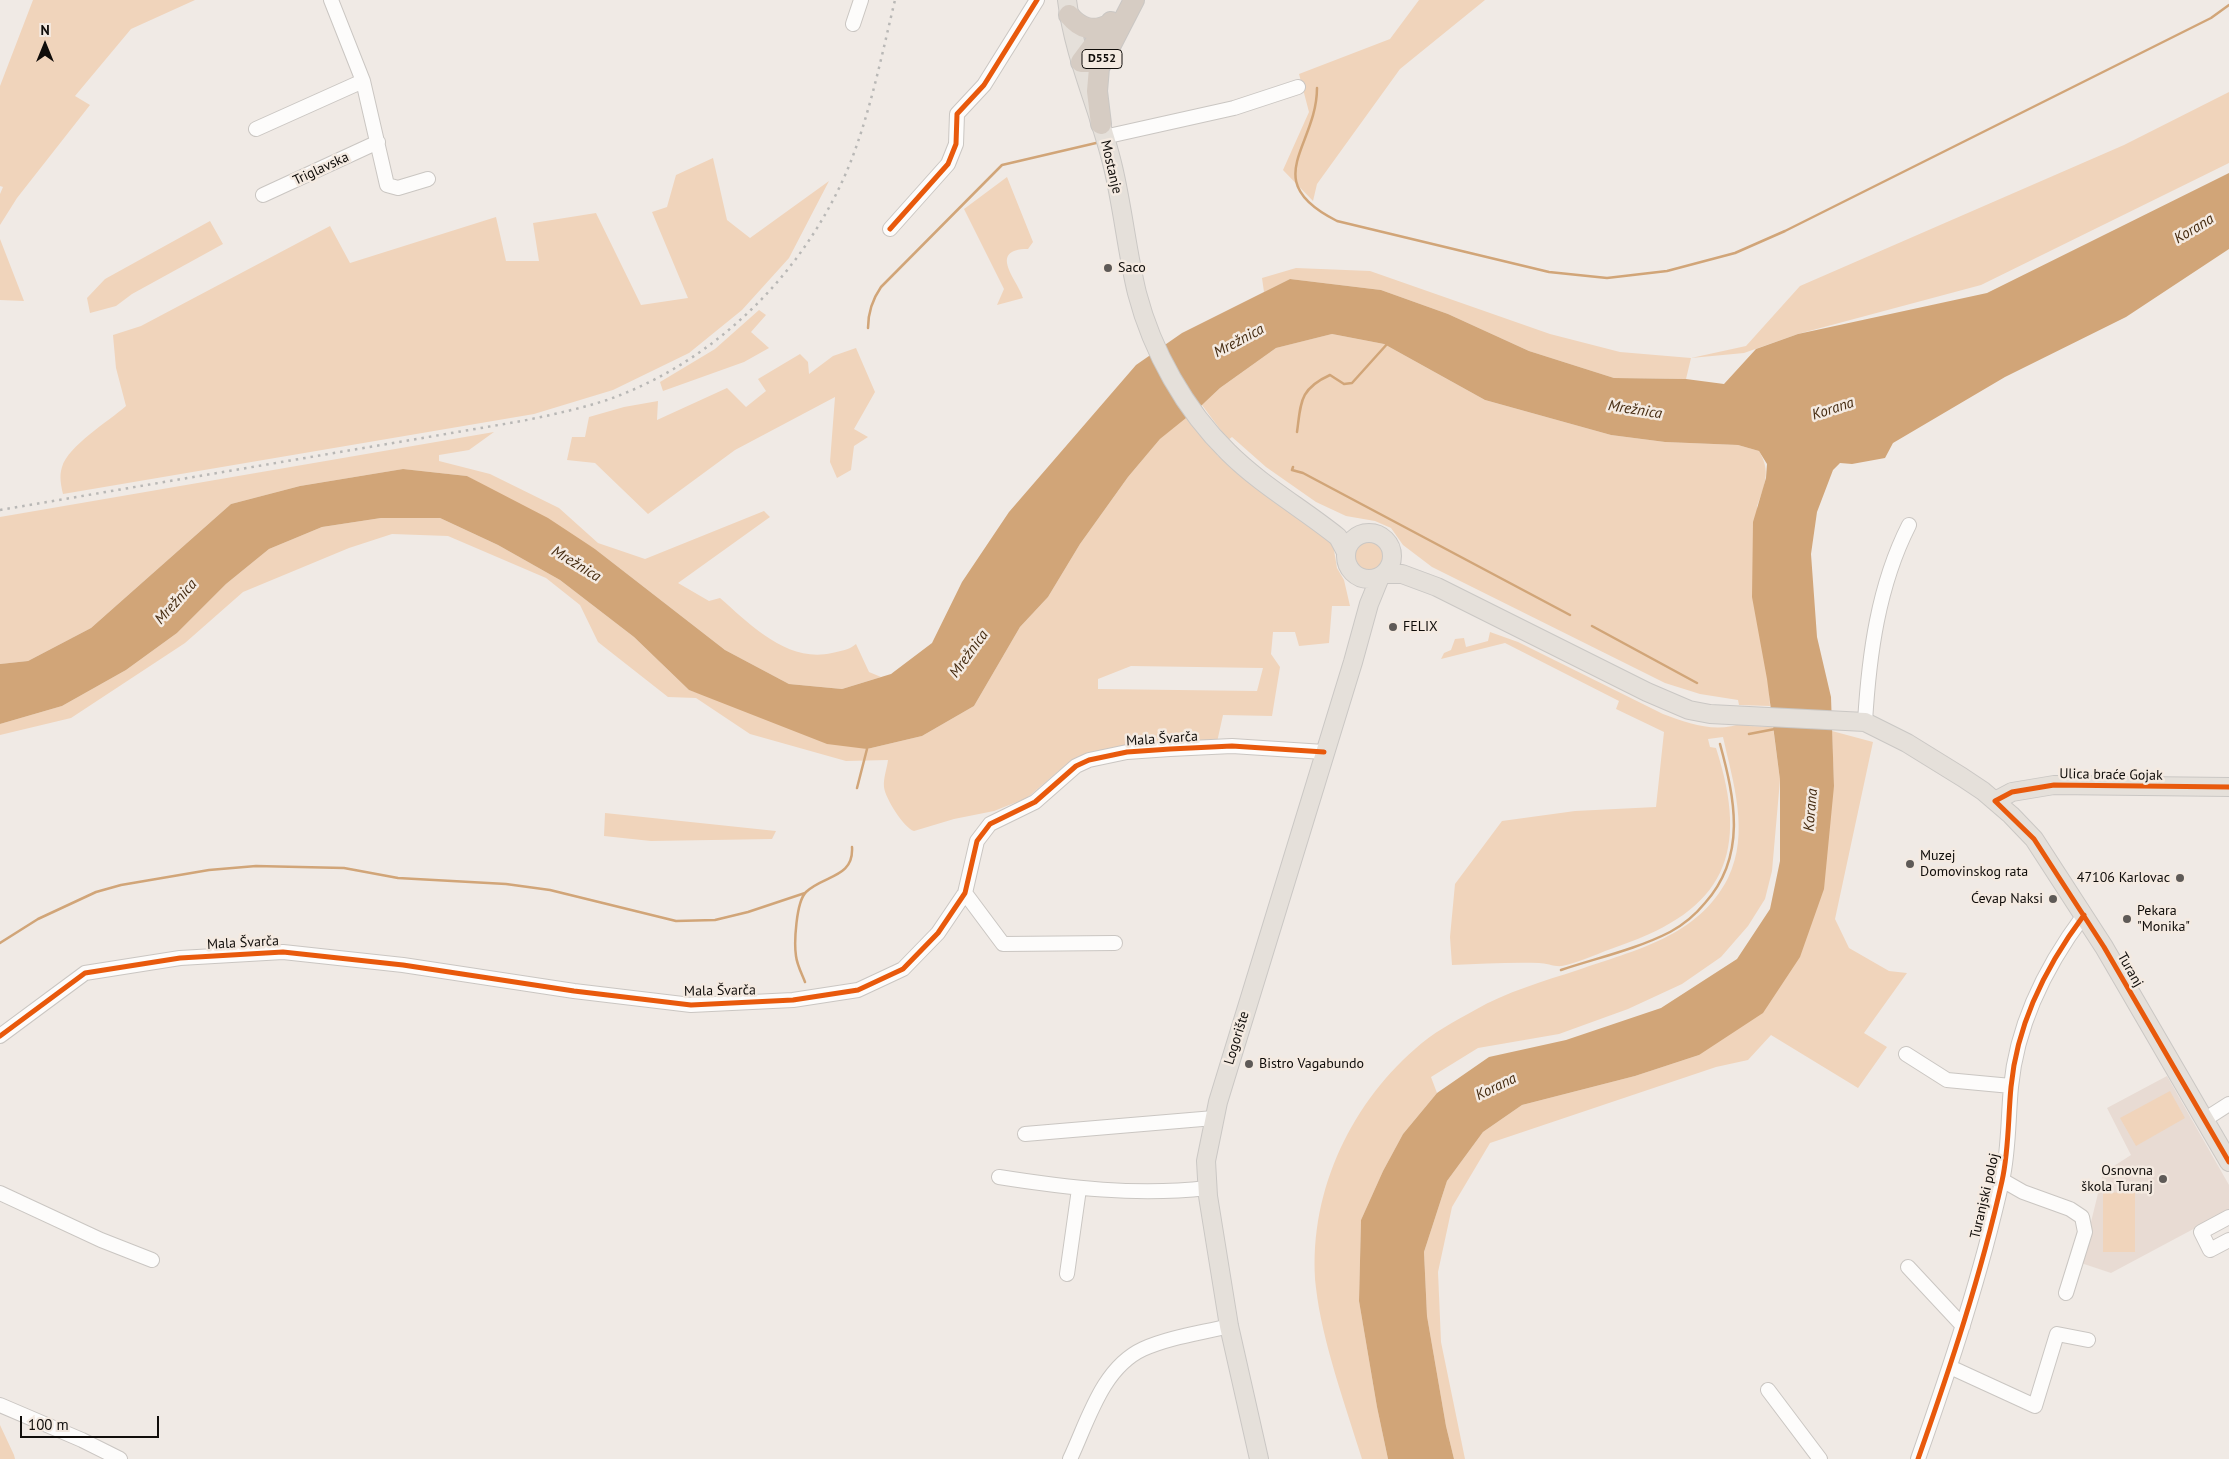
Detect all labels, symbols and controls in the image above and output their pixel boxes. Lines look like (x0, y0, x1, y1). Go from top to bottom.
north arrow (20, 20, 70, 70)
text: N (40, 21, 50, 39)
road number: D552 (1082, 50, 1122, 68)
street label: Mostanje (1097, 138, 1125, 196)
street label: Triglavska (290, 149, 352, 189)
water label: Korana (2171, 210, 2217, 248)
place label: Saco (1118, 260, 1146, 276)
marker: Saco (1102, 262, 1114, 274)
water label: Mrežnica (1211, 320, 1267, 362)
water label: Korana (1810, 394, 1856, 424)
water label: Mrežnica (1607, 397, 1663, 423)
water label: Mrežnica (548, 542, 604, 586)
water label: Mrežnica (151, 576, 201, 628)
place label: FELIX (1403, 619, 1438, 635)
marker: FELIX (1387, 621, 1399, 633)
water label: Mrežnica (946, 627, 992, 681)
street label: Mala Švarča (1126, 728, 1198, 750)
street label: Ulica braće Gojak (2059, 766, 2163, 784)
water label: Korana (1800, 788, 1822, 832)
place label: Muzej Domovinskog rata (1920, 848, 2028, 880)
marker: Muzej Domovinskog rata (1904, 858, 1916, 870)
place label: 47106 Karlovac (2077, 870, 2170, 886)
marker: 47106 Karlovac (2174, 872, 2186, 884)
place label: Ćevap Naksi (1971, 891, 2043, 907)
marker: Ćevap Naksi (2047, 893, 2059, 905)
place label: Pekara "Monika" (2137, 903, 2190, 936)
marker: Pekara "Monika" (2121, 913, 2133, 925)
street label: Mala Švarča (207, 933, 279, 953)
street label: Turanj (2113, 950, 2147, 990)
street label: Mala Švarča (684, 982, 756, 1000)
street label: Logorište (1221, 1009, 1253, 1067)
place label: Bistro Vagabundo (1259, 1056, 1364, 1072)
marker: Bistro Vagabundo (1243, 1058, 1255, 1070)
water label: Korana (1473, 1069, 1519, 1105)
street label: Turanjski poloj (1967, 1152, 2003, 1240)
place label: Osnovna škola Turanj (2081, 1163, 2153, 1196)
marker: Osnovna škola Turanj (2157, 1173, 2169, 1185)
scale bar (22, 1406, 161, 1438)
text: 100 m (28, 1415, 69, 1434)

